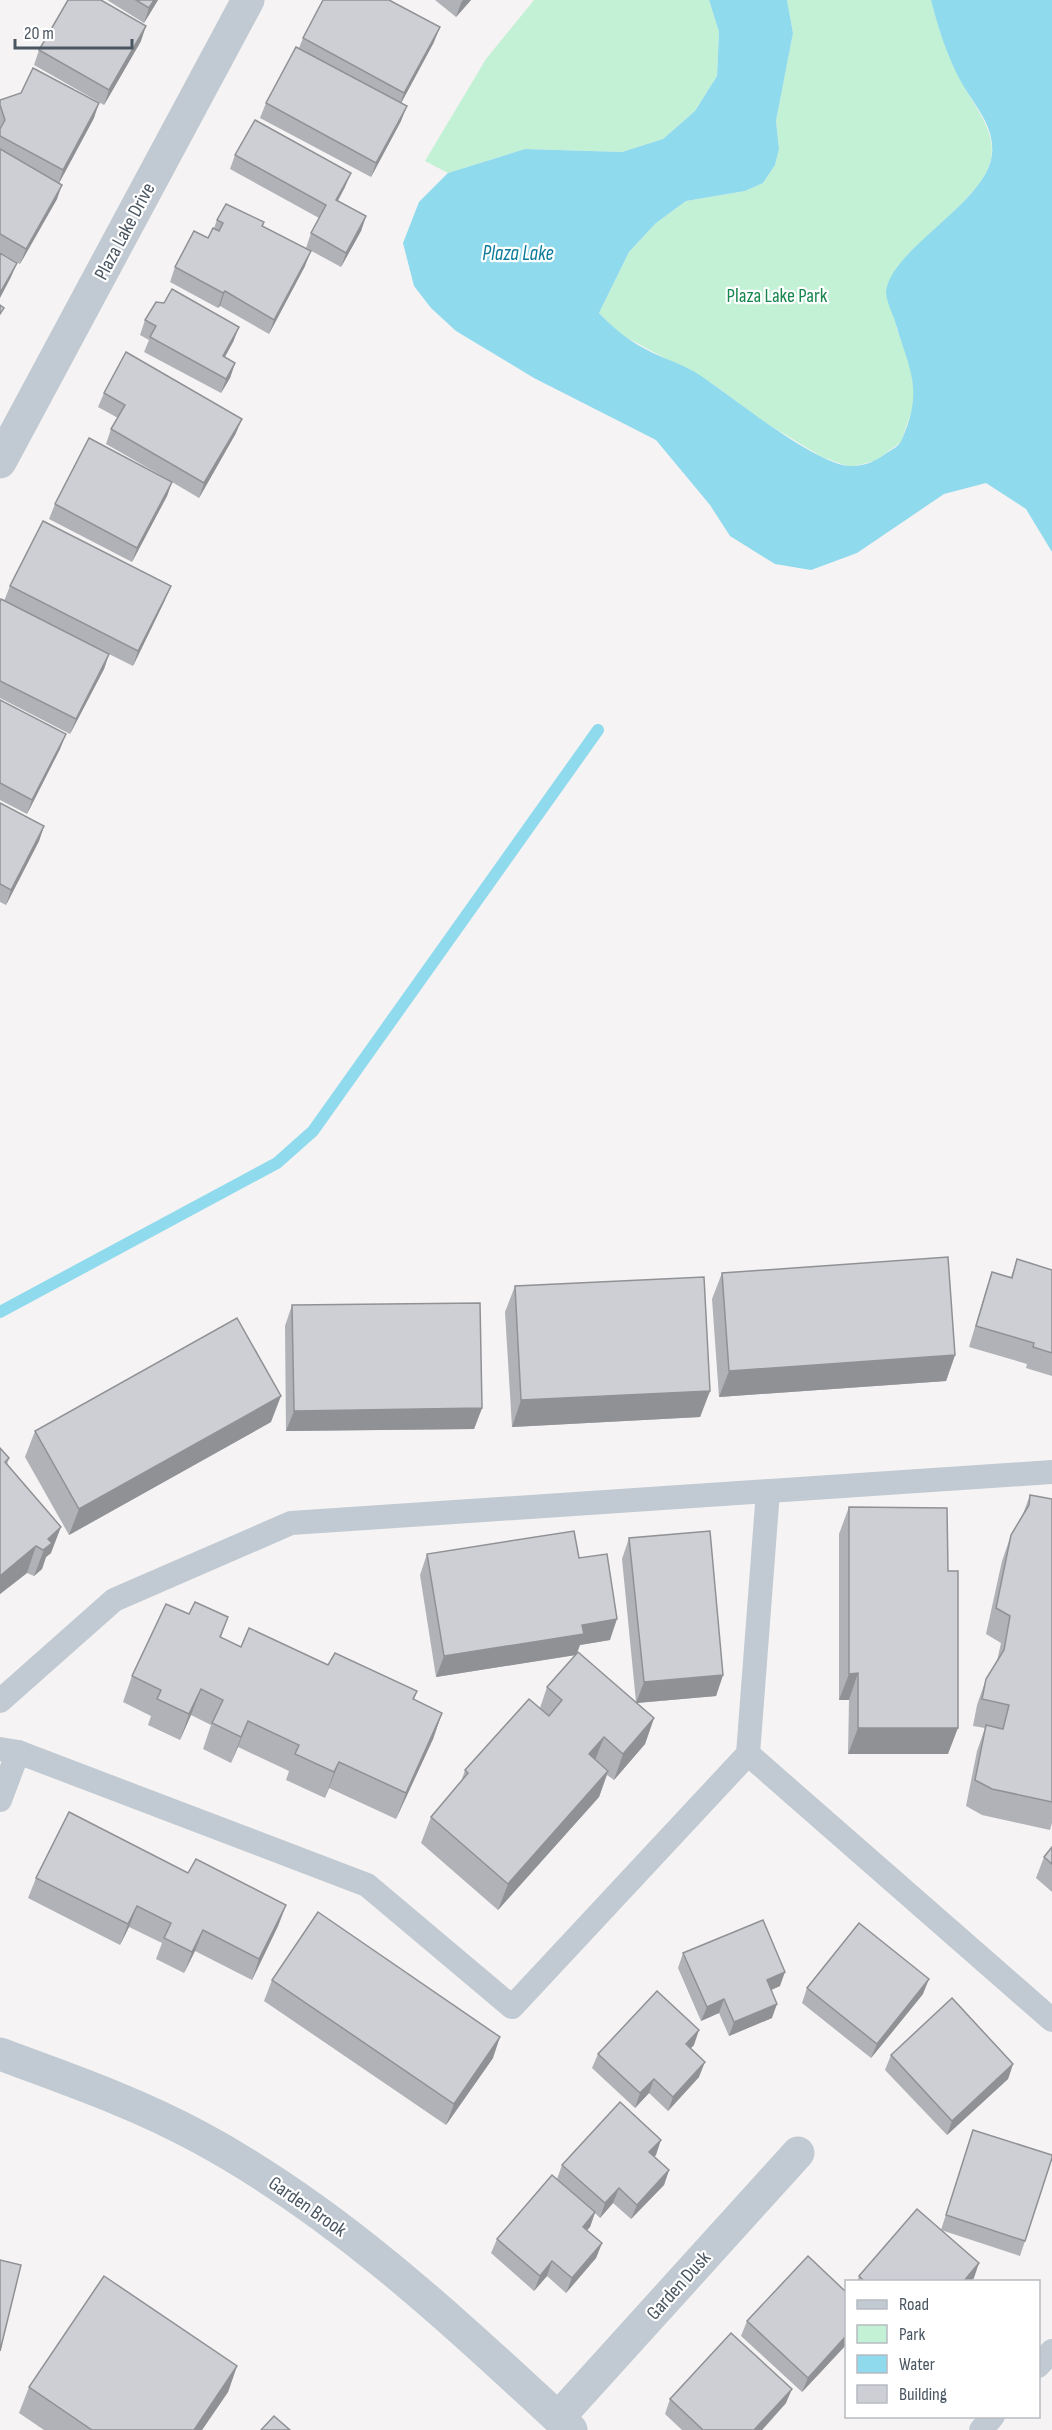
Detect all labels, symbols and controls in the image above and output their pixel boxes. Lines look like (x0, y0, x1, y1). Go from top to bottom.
scale bar (15, 12, 132, 50)
text: 20 m (24, 23, 54, 44)
street label: Plaza Lake Drive (89, 179, 160, 284)
water label: Plaza Lake (482, 241, 554, 266)
park label: Plaza Lake Park (727, 284, 828, 308)
street label: Garden Brook (264, 2171, 351, 2243)
street label: Garden Dusk (642, 2246, 716, 2325)
legend (845, 2280, 1040, 2418)
text: Road (899, 2294, 929, 2315)
text: Park (899, 2324, 925, 2345)
text: Water (899, 2354, 935, 2375)
text: Building (899, 2384, 947, 2405)

